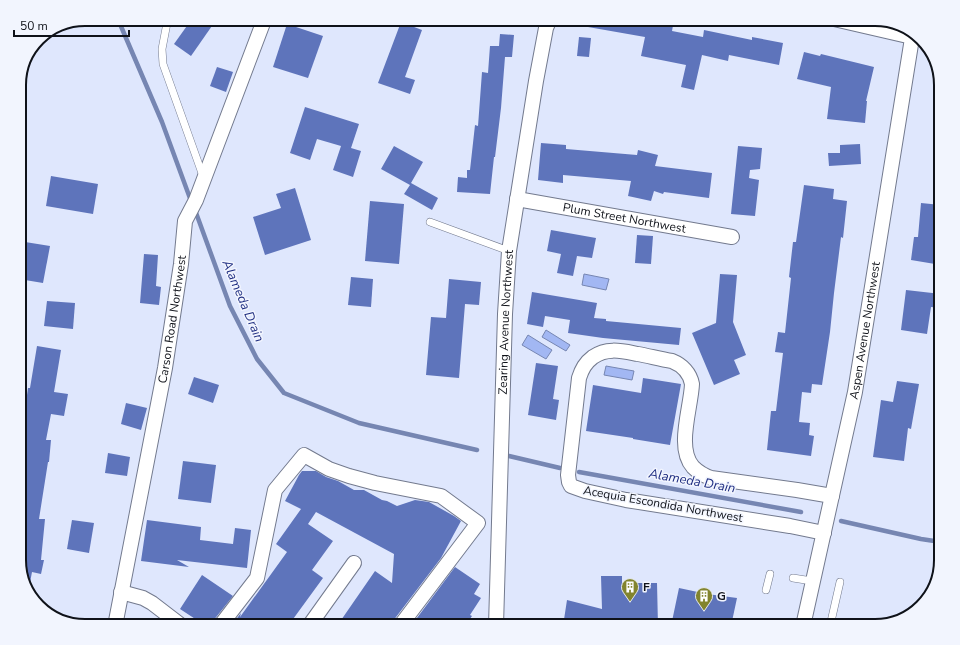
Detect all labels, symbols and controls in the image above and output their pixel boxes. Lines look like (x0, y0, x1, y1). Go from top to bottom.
scale bar (14, 12, 129, 38)
text: 50 m (20, 18, 48, 34)
street label: Plum Street Northwest (562, 199, 688, 237)
street label: Zearing Avenue Northwest (495, 248, 517, 395)
street label: Carson Road Northwest (154, 254, 190, 385)
water label: Alameda Drain (217, 256, 268, 345)
street label: Aspen Avenue Northwest (846, 260, 884, 401)
water label: Alameda Drain (646, 464, 737, 497)
street label: Acequia Escondida Northwest (582, 482, 745, 526)
building icon: F (620, 577, 640, 602)
place label: F (643, 579, 650, 595)
building icon: G (694, 586, 714, 611)
place label: G (717, 588, 726, 604)

